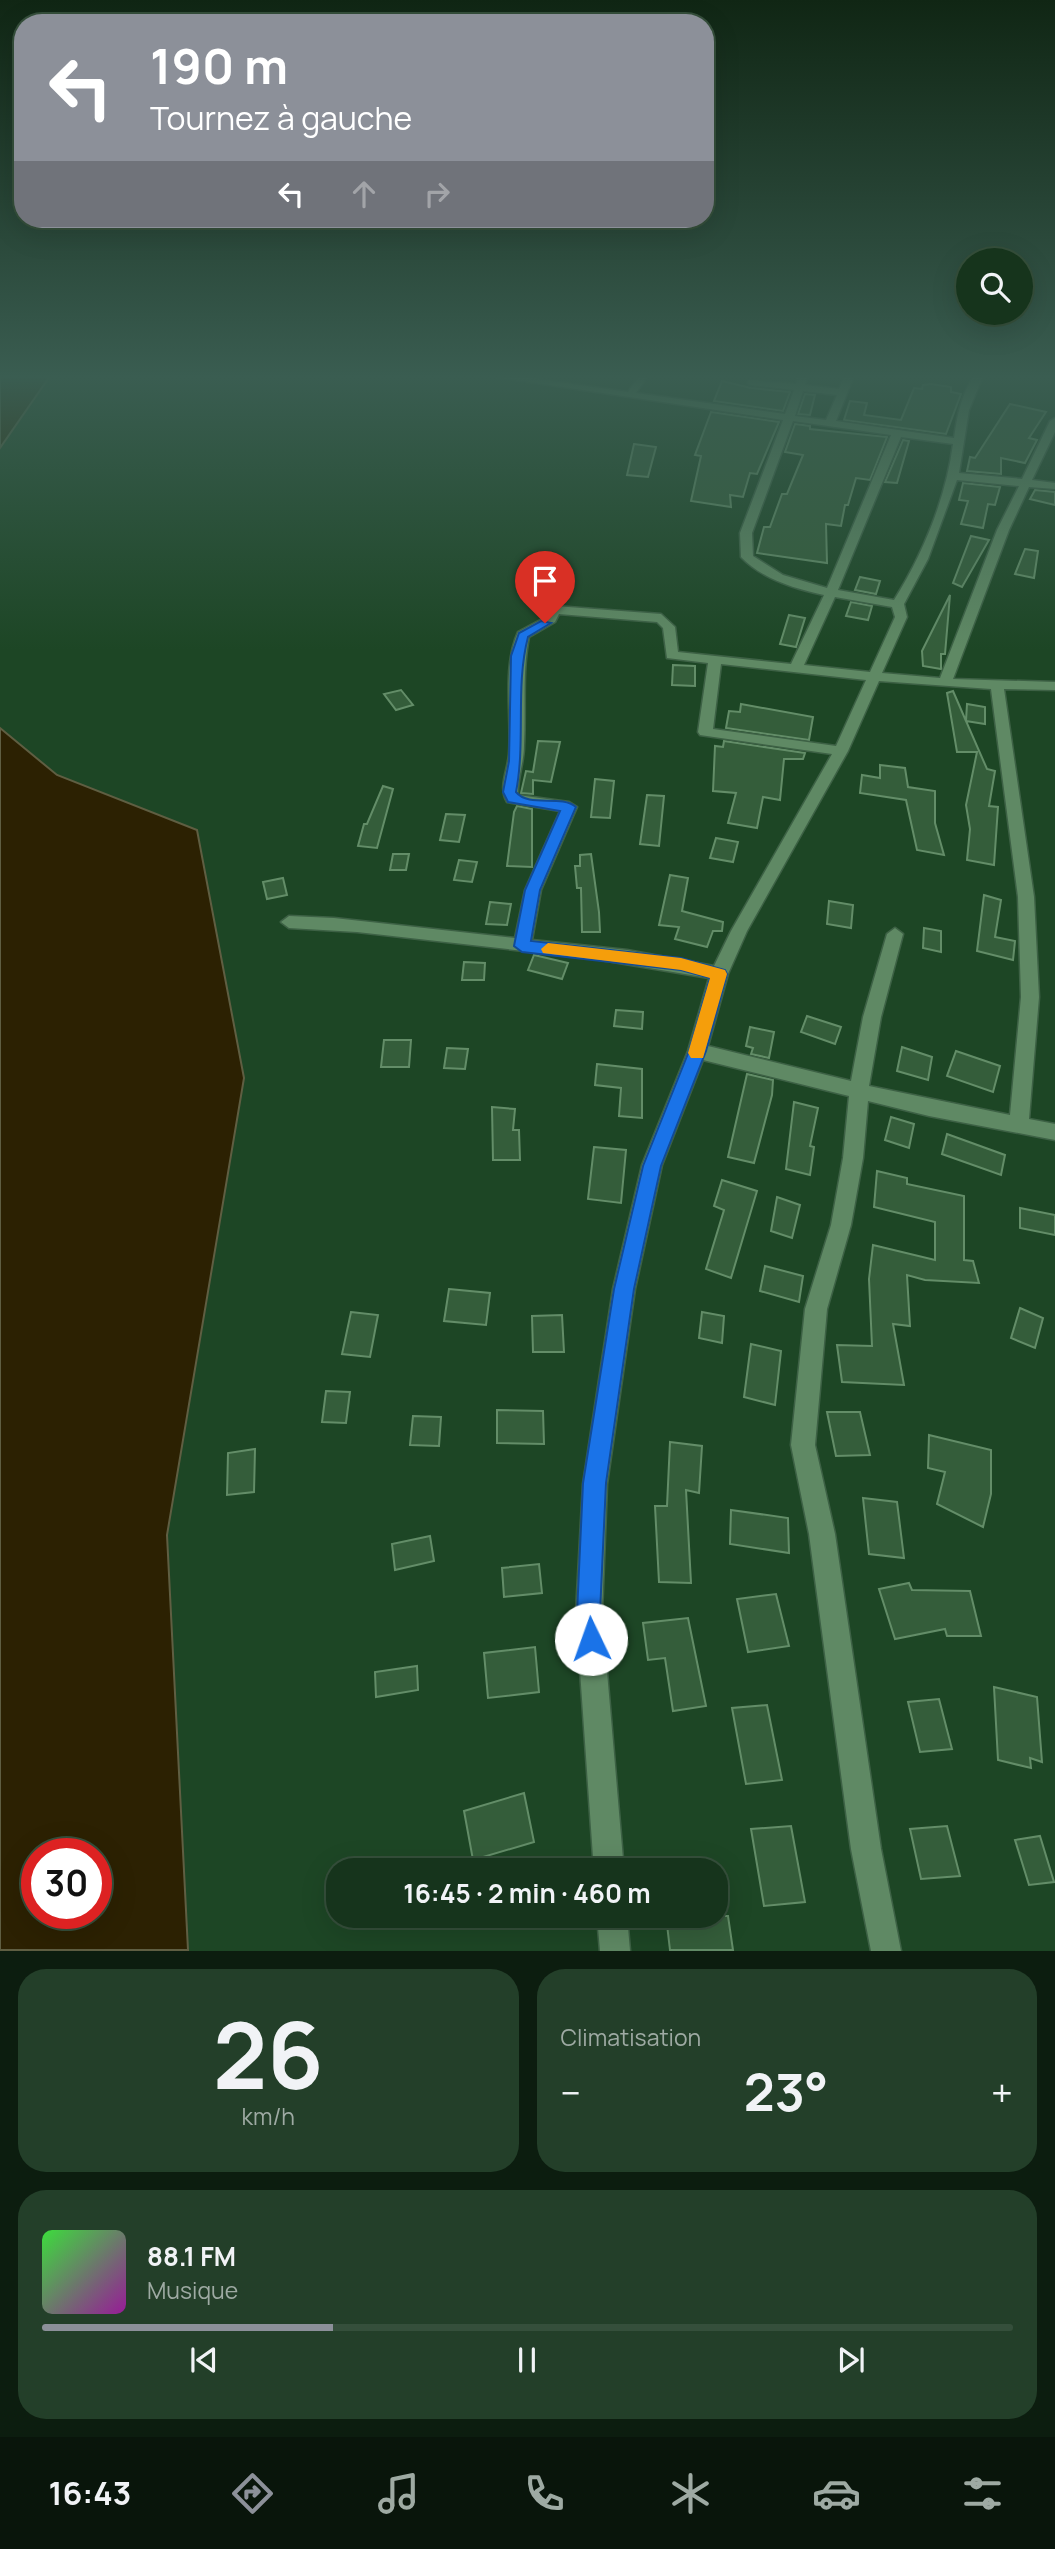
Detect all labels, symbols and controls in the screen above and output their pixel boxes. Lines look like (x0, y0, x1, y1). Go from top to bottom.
text: 190 m (150, 32, 288, 99)
icon: left (35, 42, 126, 133)
text: Tournez à gauche (150, 96, 412, 140)
icon: left (272, 175, 310, 213)
icon: ahead (345, 175, 383, 213)
icon: right (418, 175, 456, 213)
map controls (956, 248, 1033, 325)
button: search (956, 248, 1033, 325)
pin (515, 551, 575, 623)
icon: arrive (526, 562, 564, 600)
position arrow (554, 1602, 628, 1676)
speed limit sign: 30 (21, 1838, 112, 1929)
text: 16:45 · 2 min · 460 m (403, 1875, 651, 1911)
text: 26 (213, 1992, 324, 2116)
text: Climatisation (561, 2021, 701, 2053)
text: 23° (744, 2056, 828, 2127)
text: − (561, 2066, 581, 2118)
text: + (991, 2066, 1013, 2118)
text: km/h (242, 2100, 295, 2132)
text: 88.1 FM (147, 2238, 236, 2274)
text: Musique (147, 2274, 238, 2306)
icon: previous (185, 2341, 223, 2379)
icon: pause (508, 2341, 546, 2379)
icon: next (832, 2341, 870, 2379)
icon: directions (228, 2469, 277, 2518)
icon: music (374, 2469, 423, 2518)
icon: phone (520, 2469, 569, 2518)
icon: climate (666, 2469, 715, 2518)
icon: car (812, 2469, 861, 2518)
icon: filters (958, 2469, 1007, 2518)
text: 16:43 (48, 2471, 131, 2515)

